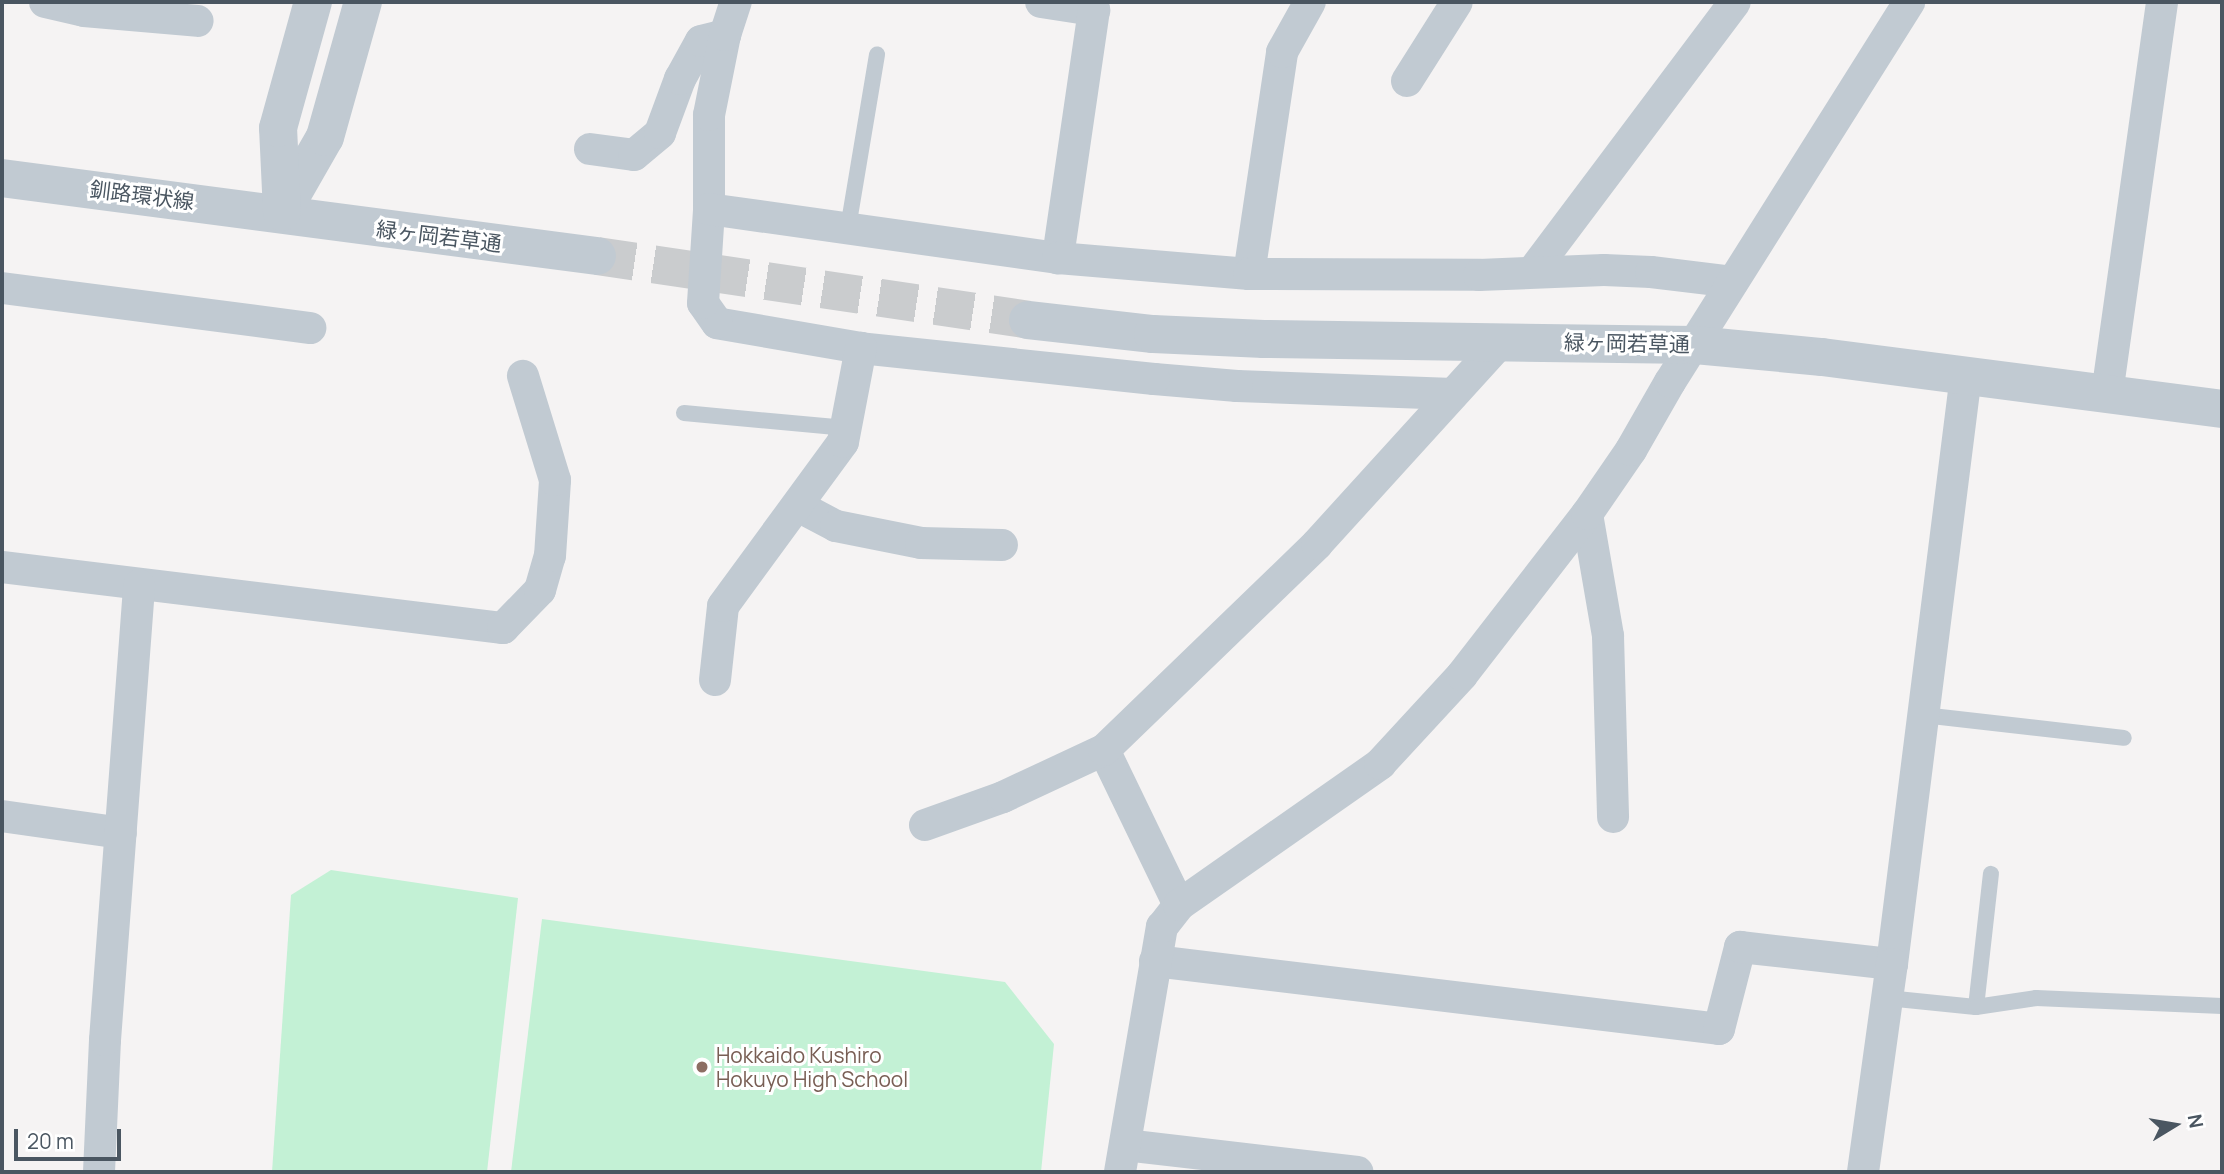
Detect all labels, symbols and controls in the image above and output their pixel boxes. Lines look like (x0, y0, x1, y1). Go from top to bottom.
street label: 釧路環状線 (88, 176, 196, 214)
street label: 緑ヶ岡若草通 (375, 216, 503, 256)
street label: 緑ヶ岡若草通 (1564, 329, 1690, 357)
place label: Hokkaido Kushiro Hokuyo High School (716, 1042, 908, 1092)
marker: Hokkaido Kushiro Hokuyo High School (694, 1059, 710, 1075)
north arrow (2140, 1090, 2210, 1160)
text: N (2182, 1112, 2210, 1130)
scale bar (18, 1114, 124, 1158)
text: 20 m (27, 1127, 74, 1155)

